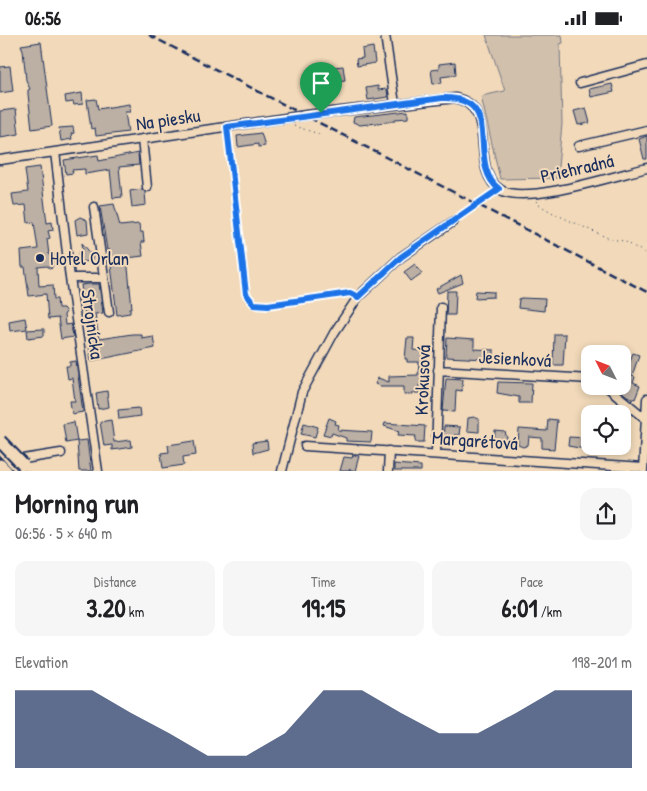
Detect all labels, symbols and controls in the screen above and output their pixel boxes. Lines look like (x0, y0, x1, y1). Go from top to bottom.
text: 06:56 (25, 5, 61, 31)
pin (300, 62, 342, 113)
icon: arrive (307, 69, 335, 97)
street label: Na piesku (134, 102, 202, 136)
street label: Priehradná (538, 147, 617, 189)
place label: Hotel Orlan (50, 245, 129, 271)
marker: Hotel Orlan (34, 252, 46, 264)
street label: Strojnícka (75, 287, 111, 361)
street label: Jesienková (478, 343, 553, 373)
street label: Krokusová (408, 344, 436, 416)
north arrow (581, 345, 631, 395)
map controls (581, 345, 631, 455)
button: locate (581, 405, 631, 455)
street label: Margarétová (431, 424, 519, 456)
text: Morning run (15, 484, 139, 522)
button: share (580, 488, 632, 540)
text: 06:56 · 5 × 640 m (15, 522, 112, 544)
text: Distance (94, 572, 137, 591)
text: Time (311, 572, 336, 591)
text: Pace (520, 572, 543, 591)
text: 3.20 (86, 591, 126, 625)
text: 19:15 (302, 591, 345, 625)
text: 6:01 (502, 591, 538, 625)
text: km (126, 602, 144, 621)
text: /km (538, 602, 562, 621)
text: Elevation (15, 651, 68, 673)
text: 198–201 m (572, 651, 632, 673)

